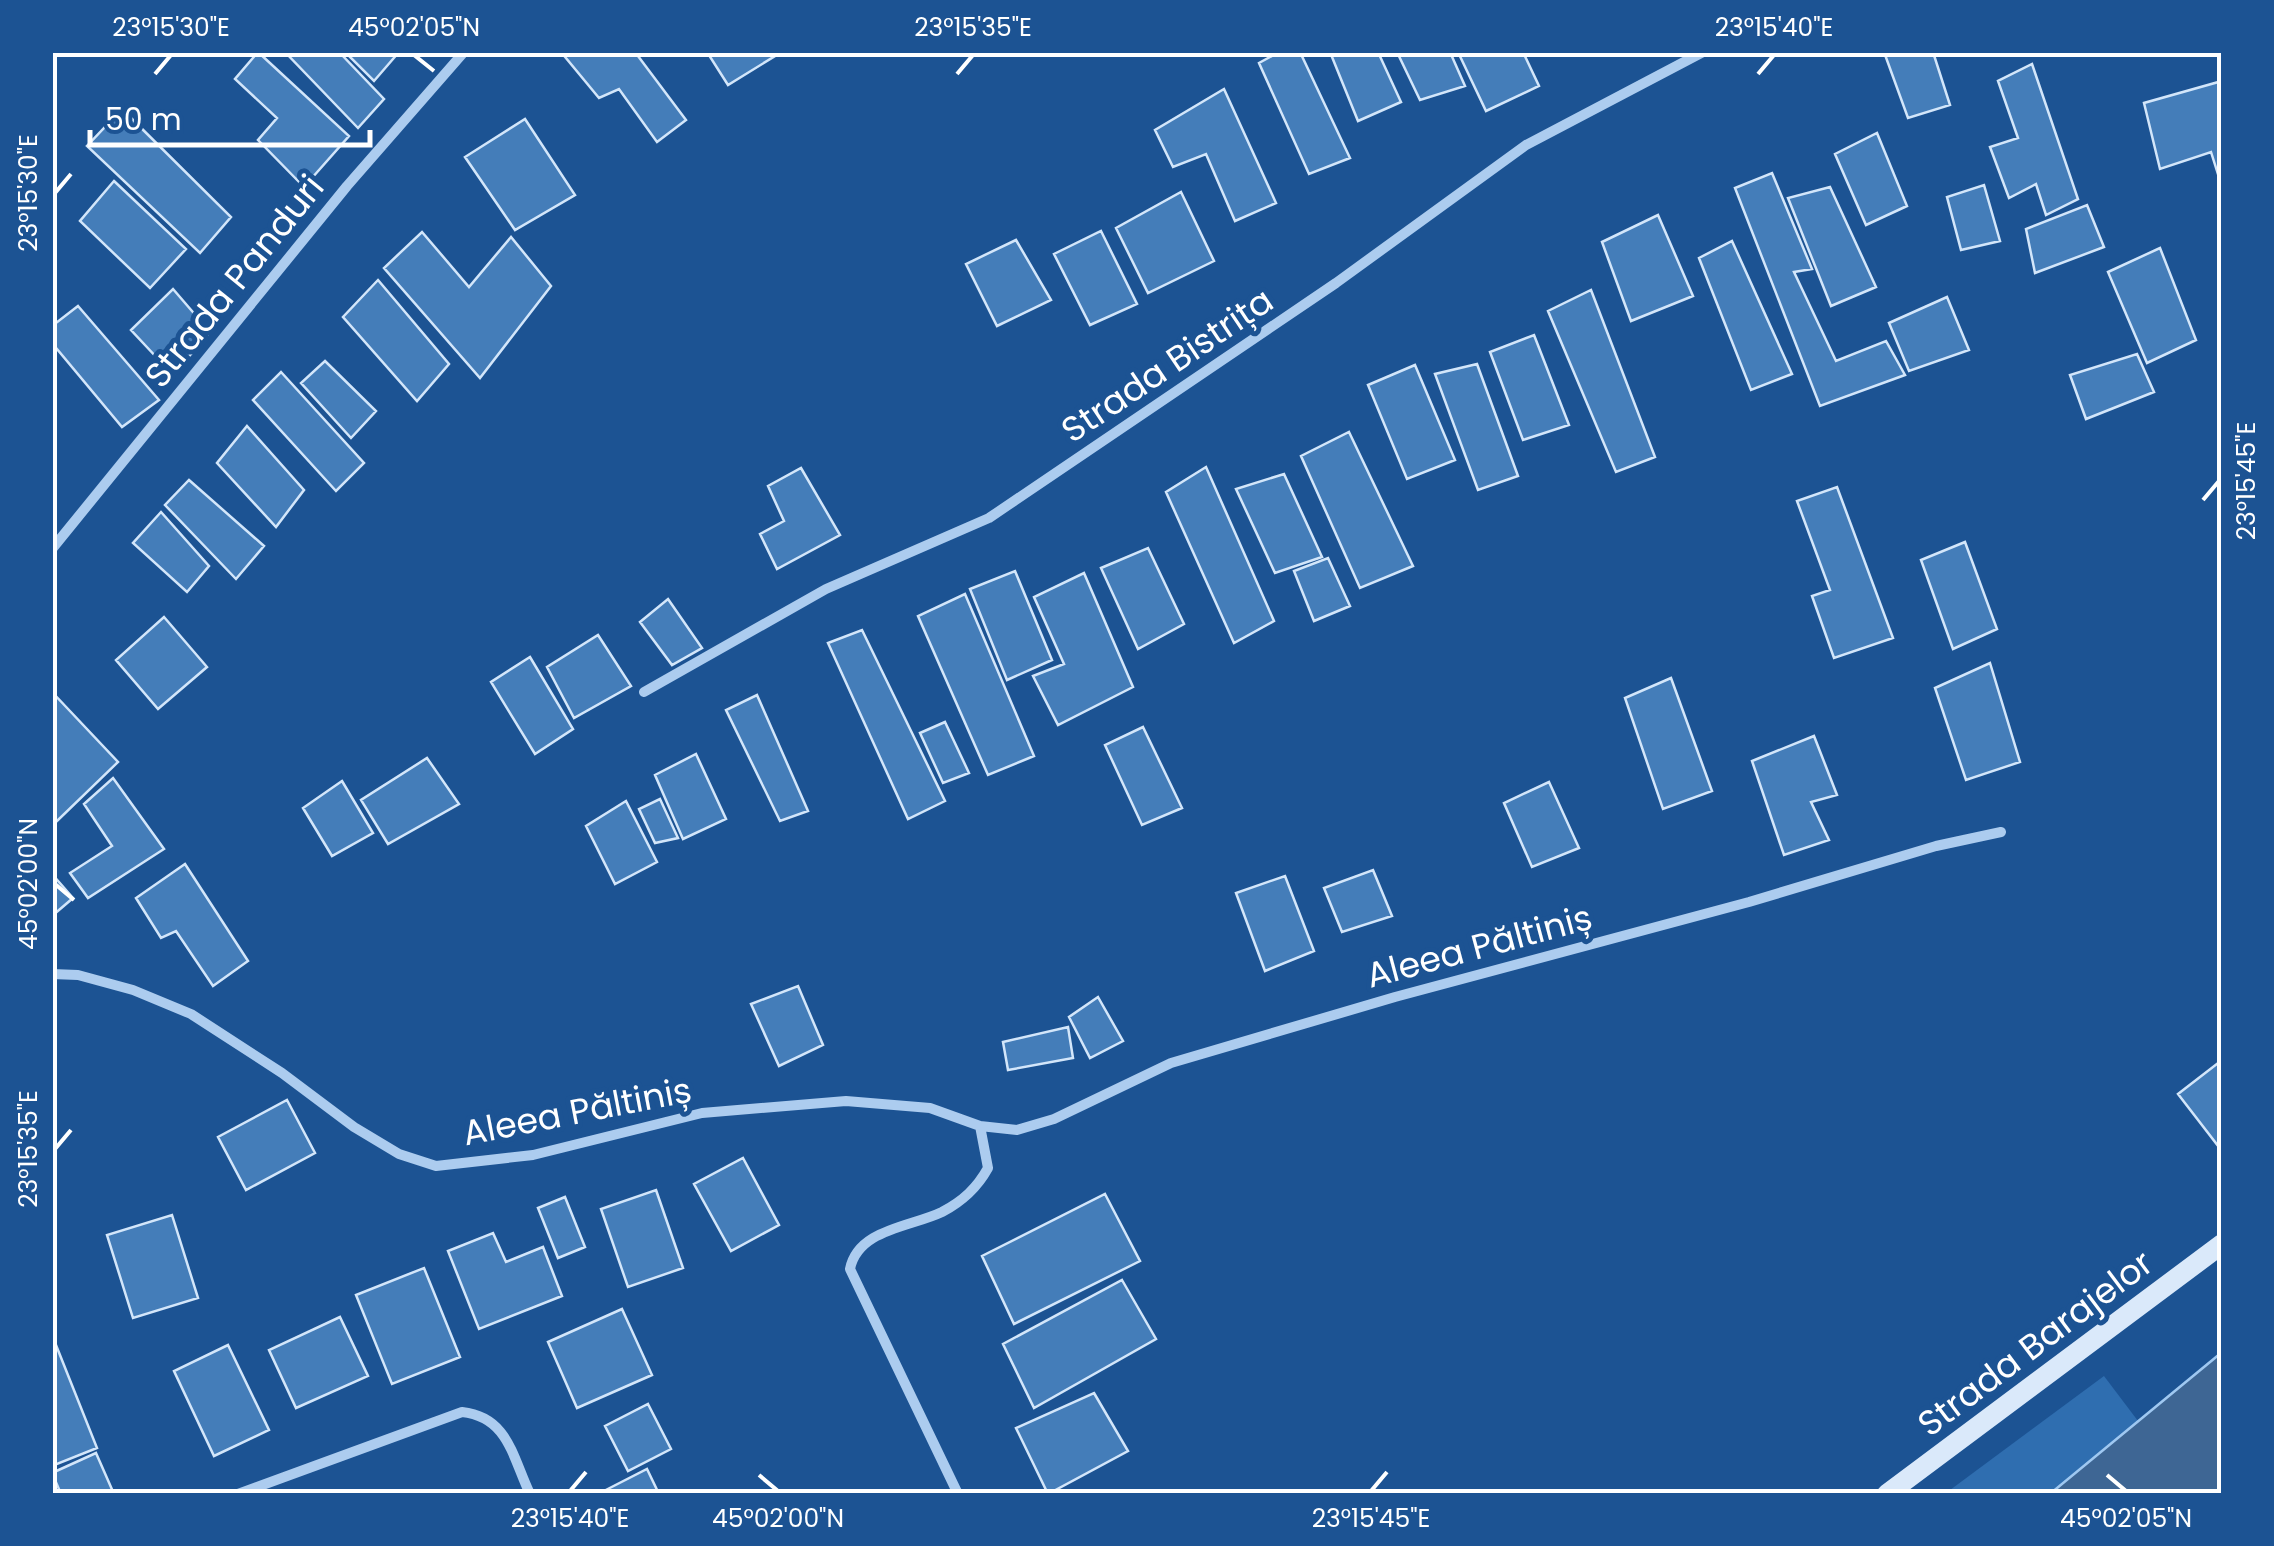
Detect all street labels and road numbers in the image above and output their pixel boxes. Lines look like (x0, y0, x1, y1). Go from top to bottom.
street label: Strada Panduri (133, 164, 335, 398)
street label: Strada Bistrița (1051, 276, 1283, 454)
street label: Aleea Păltiniș (1361, 892, 1597, 1000)
street label: Aleea Păltiniș (459, 1065, 695, 1157)
street label: Strada Barajelor (1907, 1238, 2163, 1448)

